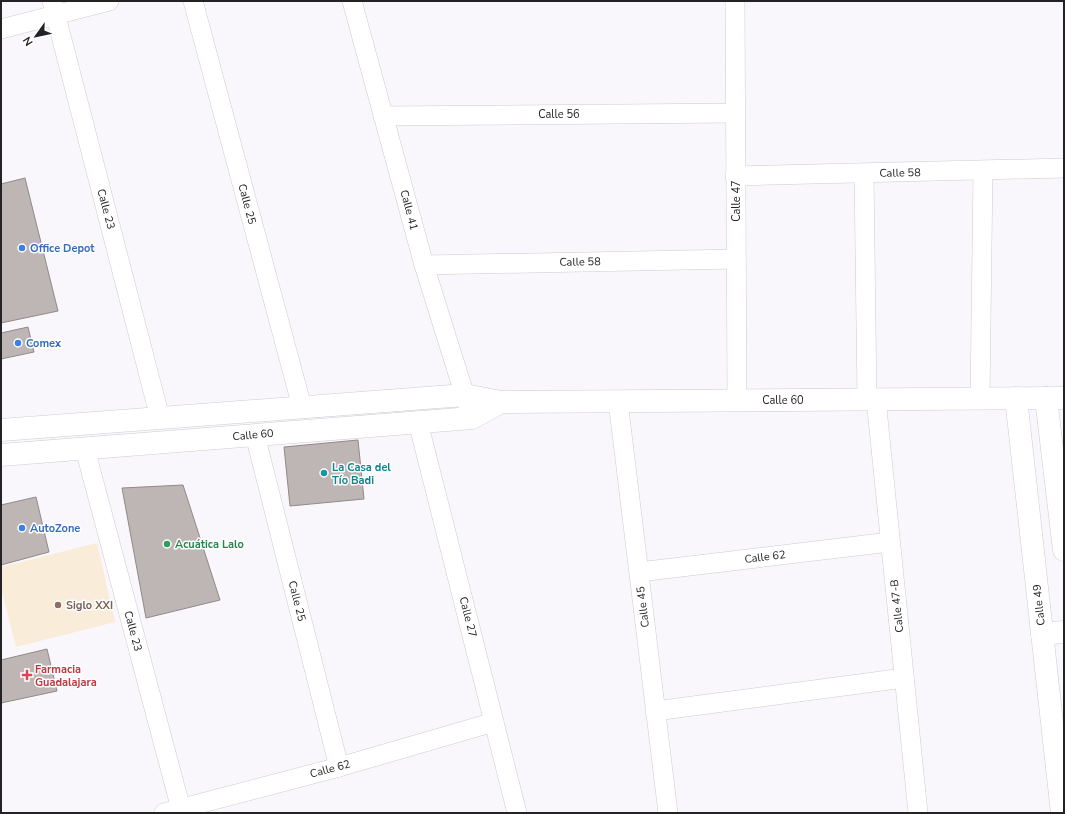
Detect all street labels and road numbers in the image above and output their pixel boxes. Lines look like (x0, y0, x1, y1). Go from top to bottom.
street label: Calle 56 (538, 107, 580, 122)
street label: Calle 58 (879, 165, 921, 181)
street label: Calle 47 (729, 180, 744, 222)
street label: Calle 25 (234, 182, 260, 226)
street label: Calle 23 (93, 187, 119, 231)
street label: Calle 41 (396, 188, 422, 232)
street label: Calle 58 (559, 254, 601, 270)
street label: Calle 60 (762, 393, 804, 408)
street label: Calle 60 (232, 426, 275, 444)
street label: Calle 62 (744, 547, 786, 567)
street label: Calle 25 (285, 579, 309, 623)
street label: Calle 47-B (887, 579, 907, 633)
street label: Calle 49 (1029, 584, 1049, 626)
street label: Calle 45 (633, 585, 653, 628)
street label: Calle 27 (456, 595, 480, 639)
street label: Calle 23 (120, 609, 146, 653)
street label: Calle 62 (308, 756, 352, 782)

